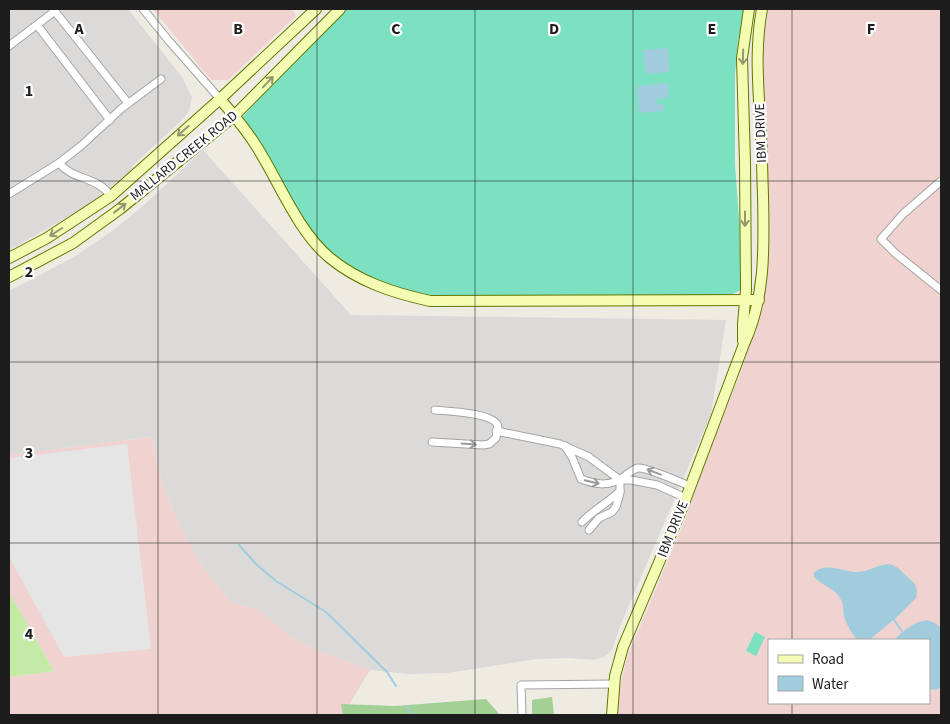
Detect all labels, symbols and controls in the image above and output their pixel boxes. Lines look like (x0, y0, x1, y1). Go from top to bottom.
text: A (73, 18, 84, 40)
text: B (233, 18, 243, 40)
text: C (391, 18, 401, 40)
text: D (549, 18, 559, 40)
text: E (708, 18, 716, 40)
text: F (867, 18, 875, 40)
one-way arrow (738, 49, 747, 65)
one-way arrow (262, 75, 274, 88)
text: 1 (25, 80, 33, 102)
street label: IBM DRIVE (750, 103, 772, 163)
street label: MALLARD CREEK ROAD (126, 106, 242, 206)
one-way arrow (177, 125, 190, 137)
one-way arrow (113, 203, 127, 213)
one-way arrow (740, 211, 750, 227)
one-way arrow (50, 227, 64, 237)
text: 2 (25, 261, 33, 283)
one-way arrow (461, 440, 477, 449)
text: 3 (25, 442, 33, 464)
one-way arrow (646, 467, 662, 476)
one-way arrow (584, 478, 600, 487)
street label: IBM DRIVE (653, 498, 693, 560)
text: 4 (25, 623, 34, 645)
legend (768, 639, 930, 704)
text: Road (812, 649, 844, 670)
text: Water (812, 674, 849, 695)

